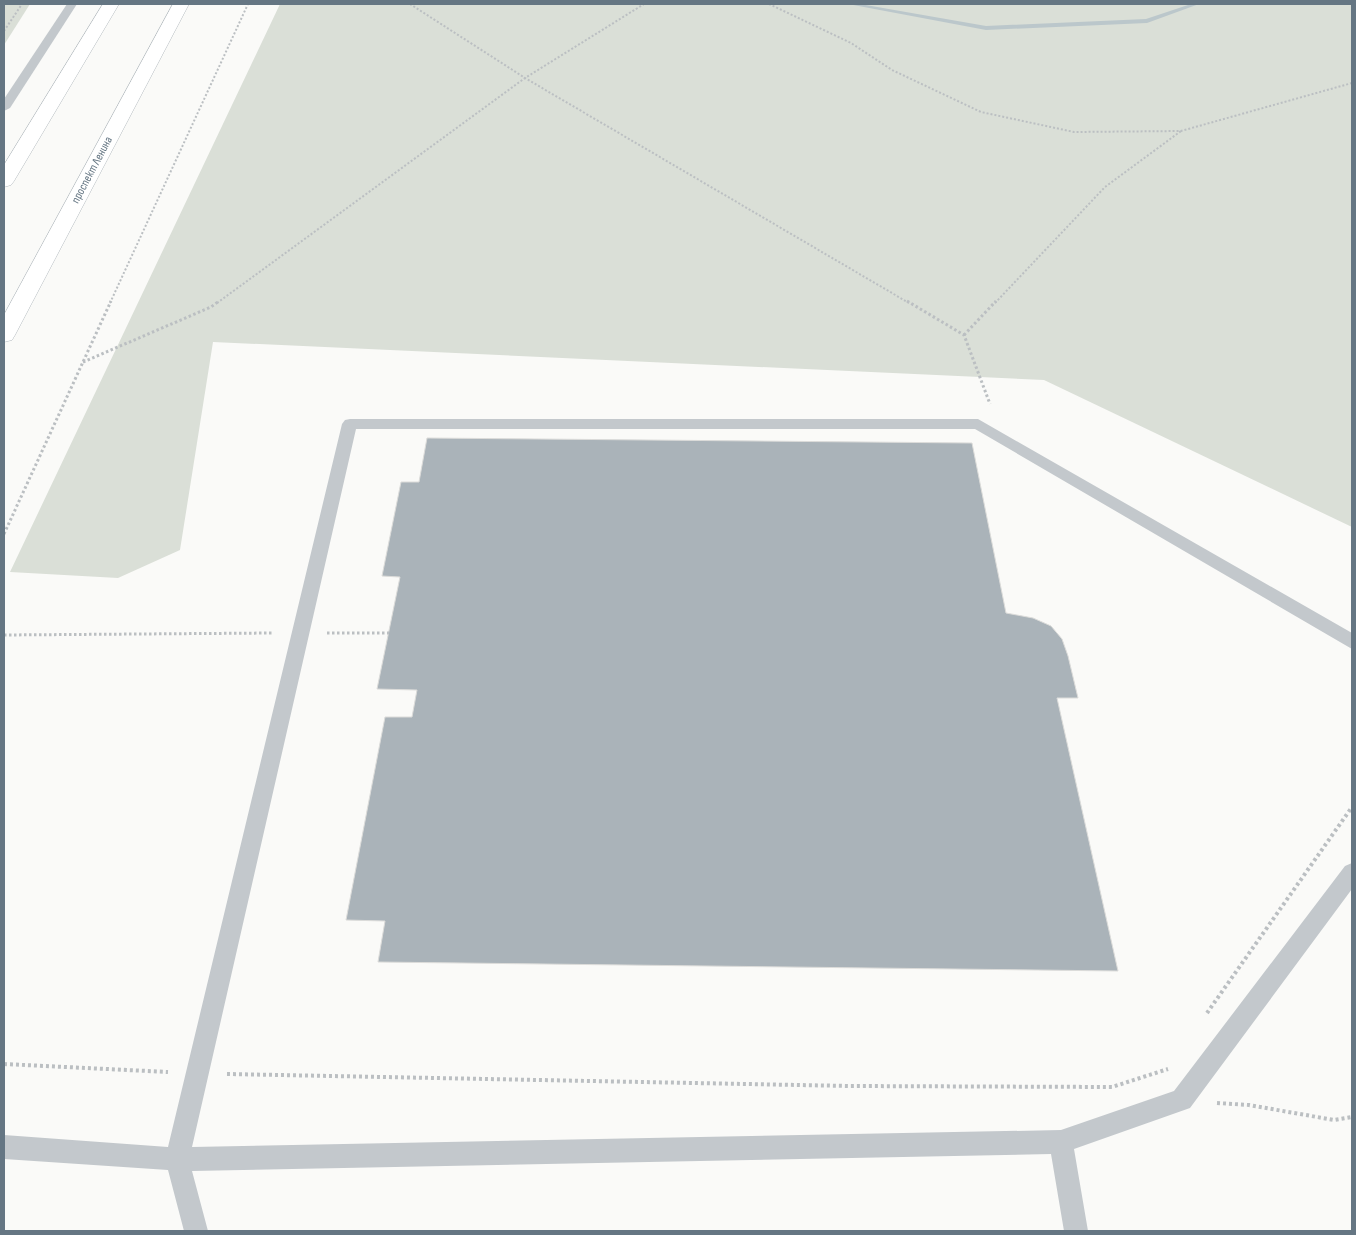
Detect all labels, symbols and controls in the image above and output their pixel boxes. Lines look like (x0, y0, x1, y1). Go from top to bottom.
street label: проспект Ленина (68, 134, 116, 206)

